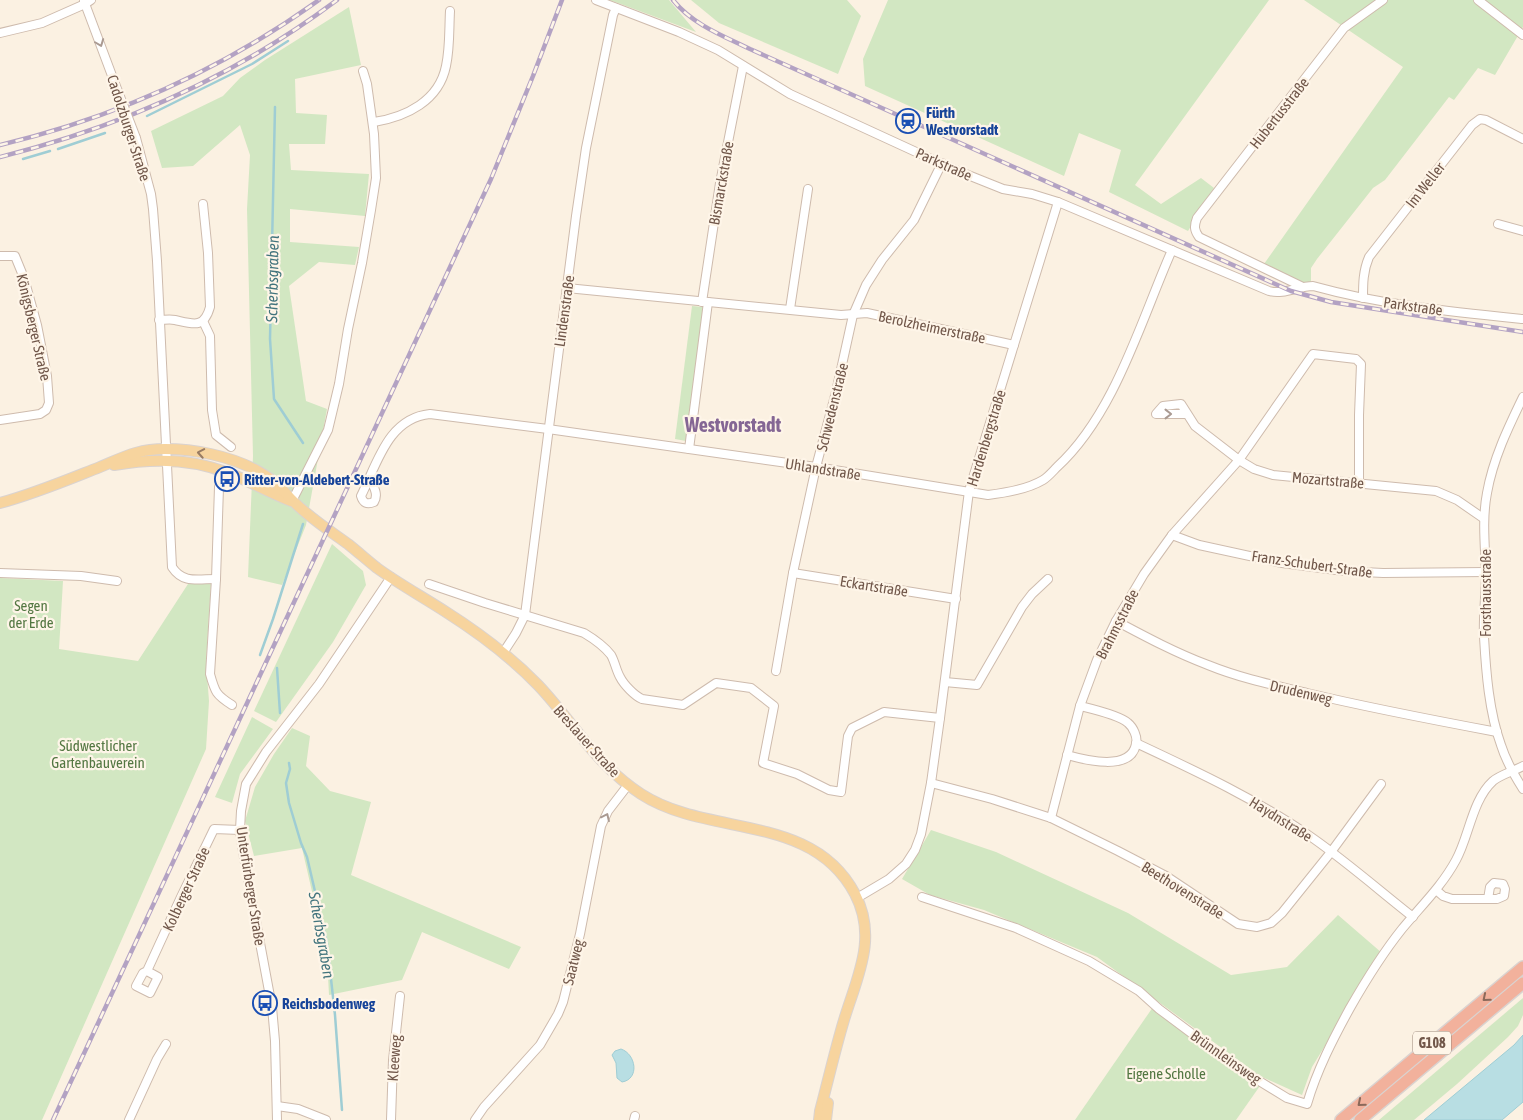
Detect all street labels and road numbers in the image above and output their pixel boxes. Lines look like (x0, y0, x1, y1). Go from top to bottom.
street label: Cadolzburger Straße (104, 73, 154, 183)
street label: Hubertusstraße (1246, 74, 1312, 152)
street label: Bismarckstraße (705, 140, 737, 226)
street label: Parkstraße (913, 144, 975, 184)
street label: Im Weller (1402, 158, 1448, 211)
street label: Königsberger Straße (13, 272, 55, 382)
street label: Lindenstraße (551, 274, 577, 348)
street label: Parkstraße (1382, 293, 1444, 319)
street label: Berolzheimerstraße (877, 307, 987, 347)
street label: Schwedenstraße (813, 361, 851, 453)
street label: Hardenbergstraße (963, 387, 1009, 488)
street label: Uhlandstraße (784, 455, 862, 483)
street label: Mozartstraße (1291, 468, 1365, 492)
street label: Franz-Schubert-Straße (1251, 547, 1374, 581)
street label: Forsthausstraße (1477, 549, 1494, 637)
street label: Eckartstraße (839, 572, 909, 600)
street label: Brahmsstraße (1092, 586, 1142, 662)
street label: Drudenweg (1268, 677, 1334, 708)
street label: Breslauer Straße (550, 702, 624, 781)
street label: Haydnstraße (1247, 793, 1316, 845)
street label: Unterfürberger Straße (233, 825, 269, 947)
street label: Kolberger Straße (159, 844, 213, 934)
street label: Beethovenstraße (1139, 858, 1227, 922)
street label: Saatweg (559, 937, 587, 987)
street label: Brünnleinsweg (1188, 1027, 1265, 1088)
road number: G108 (1413, 1032, 1451, 1054)
street label: Kleeweg (384, 1034, 404, 1082)

